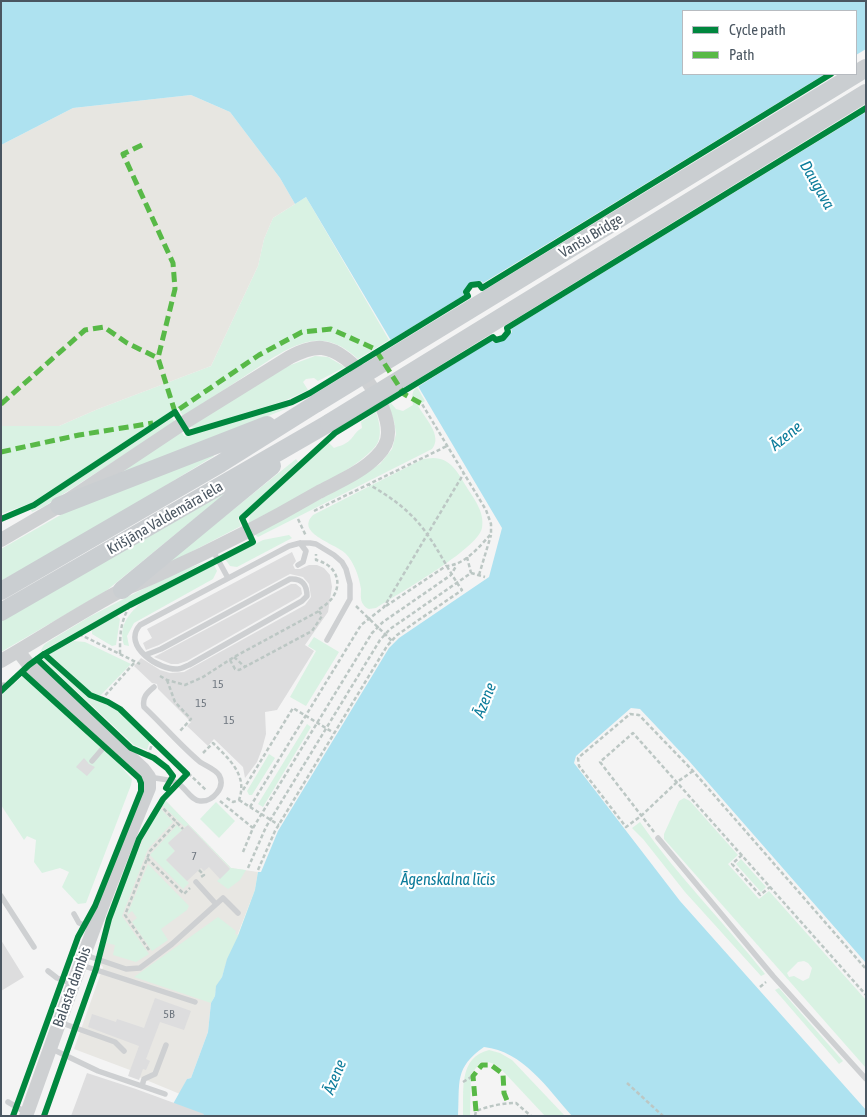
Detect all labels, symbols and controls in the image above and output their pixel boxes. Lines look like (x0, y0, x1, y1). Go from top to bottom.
legend (682, 10, 857, 75)
text: Cycle path (729, 21, 786, 38)
text: Path (729, 46, 755, 63)
water label: Daugava (796, 157, 838, 213)
street label: Vanšu Bridge (556, 210, 626, 262)
water label: Āzene (766, 417, 806, 455)
street label: Krišjāņa Valdemāra iela (104, 477, 226, 559)
house number: 15 (212, 677, 224, 691)
water label: Āzene (469, 680, 501, 720)
house number: 15 (195, 696, 207, 710)
house number: 15 (223, 713, 235, 727)
house number: 7 (191, 849, 197, 863)
water label: Āgenskalna līcis (401, 870, 495, 890)
street label: Balasta dambis (49, 944, 95, 1030)
house number: 5B (163, 1007, 175, 1021)
water label: Āzene (319, 1057, 351, 1097)

